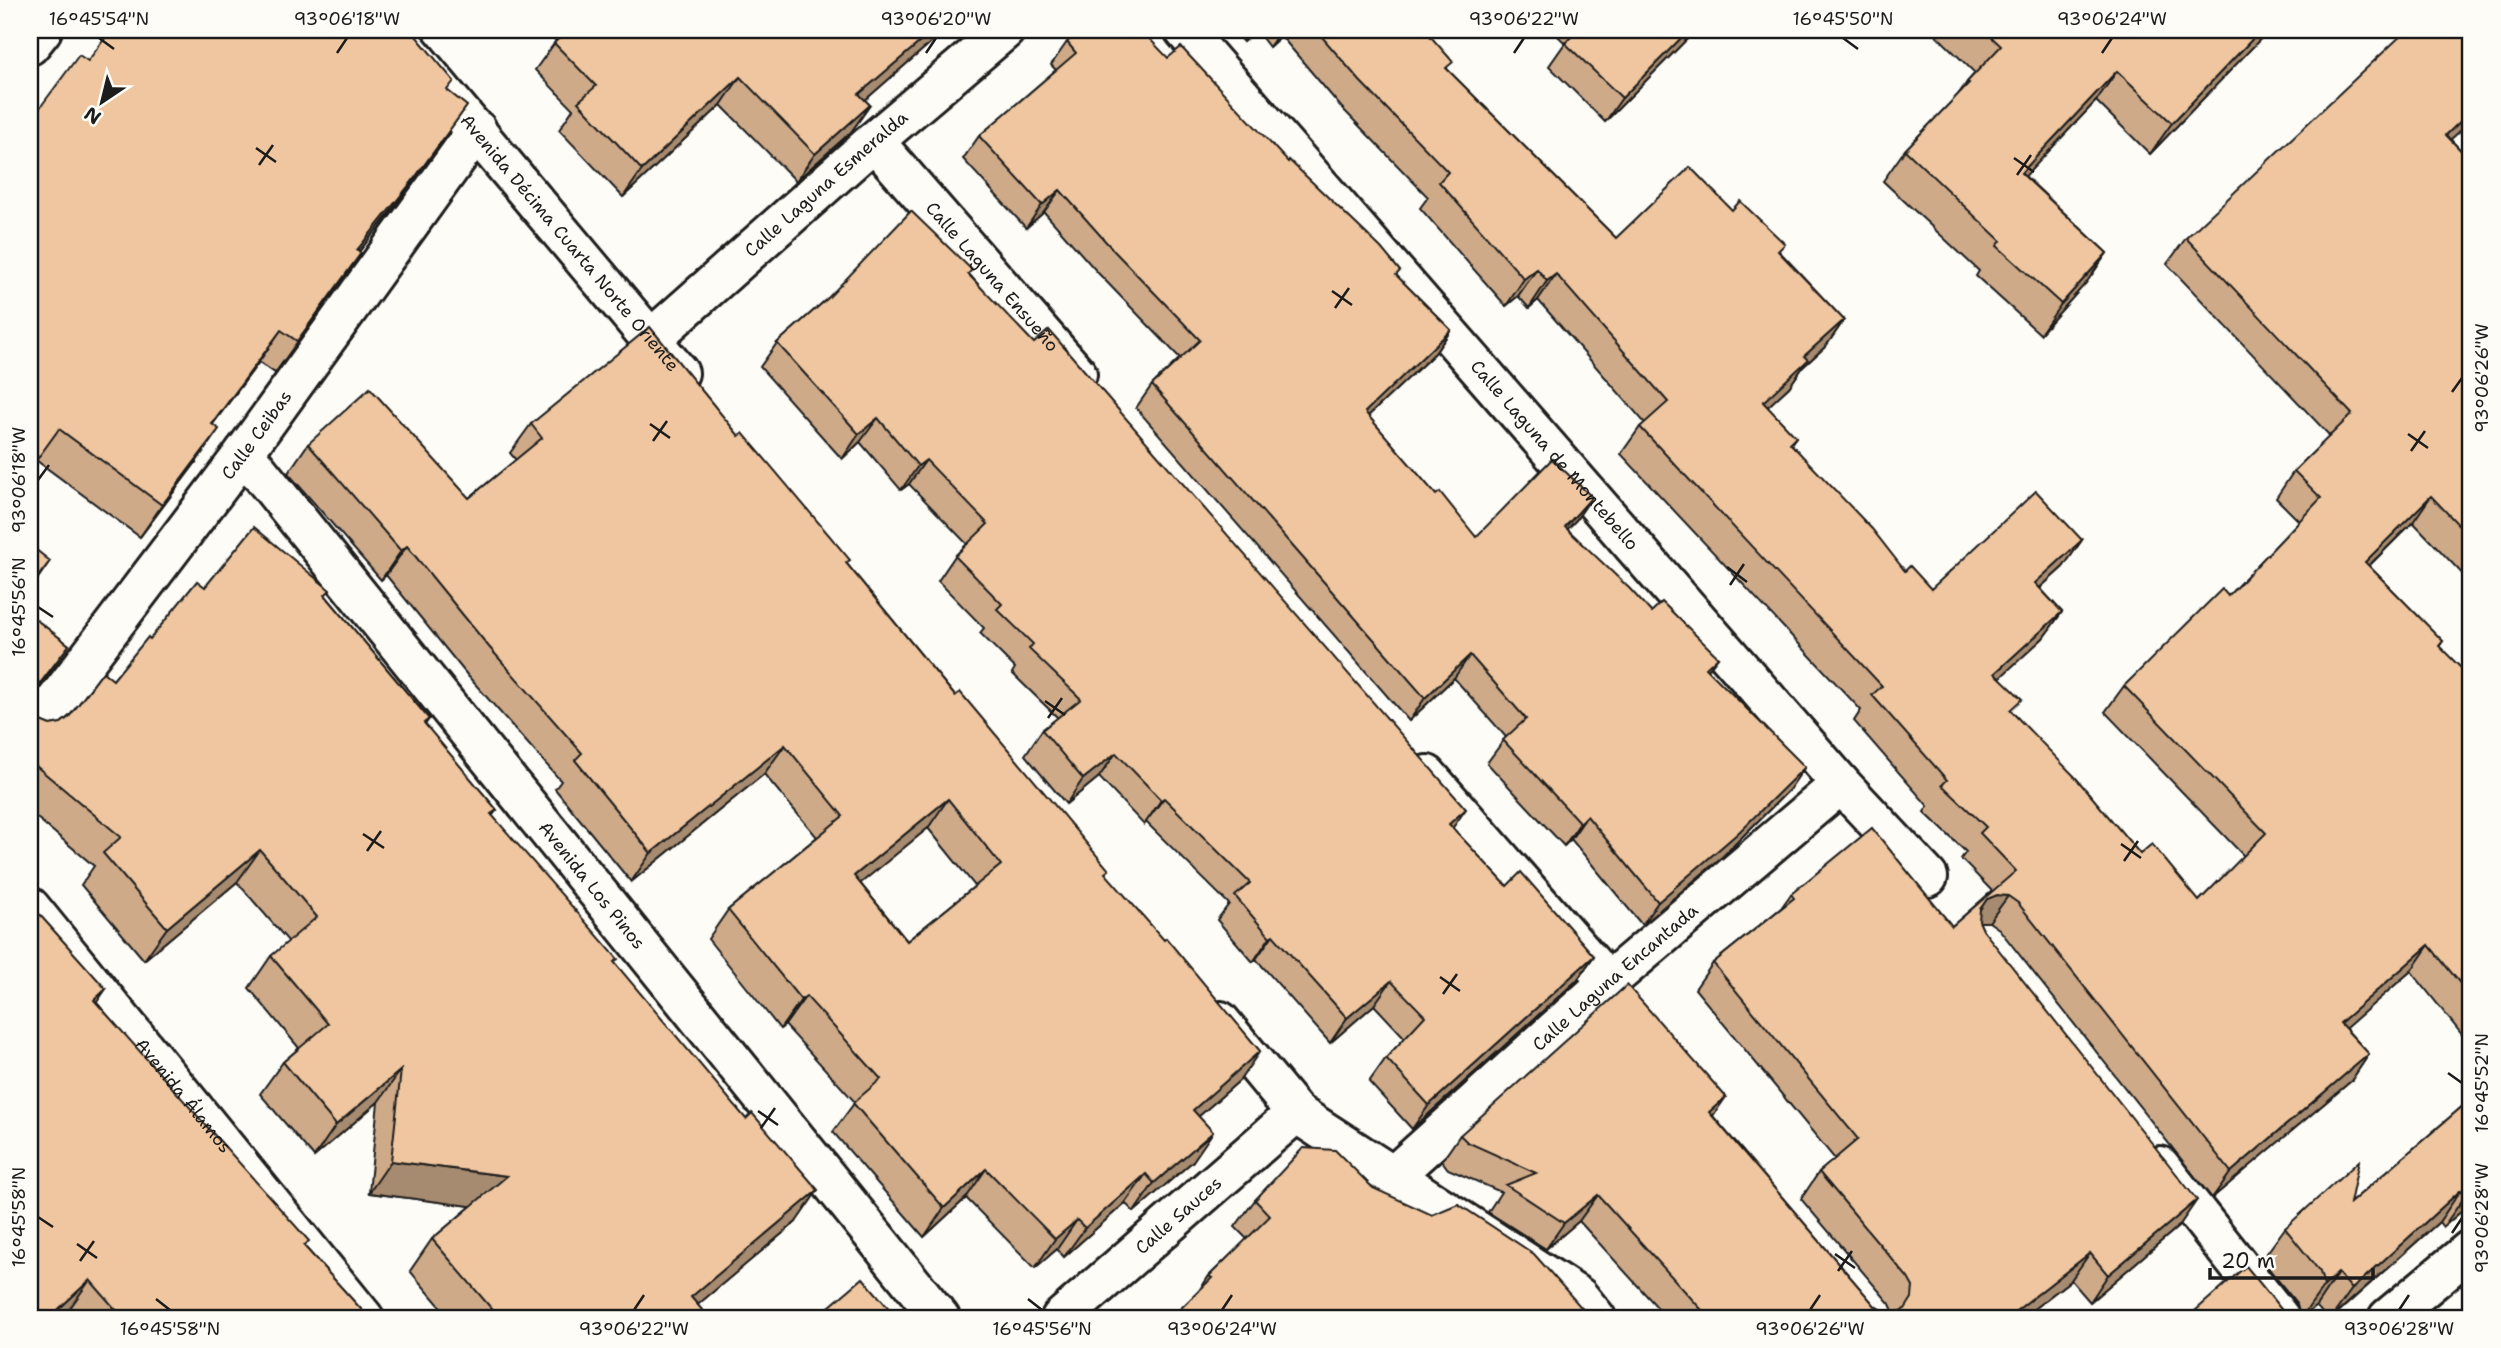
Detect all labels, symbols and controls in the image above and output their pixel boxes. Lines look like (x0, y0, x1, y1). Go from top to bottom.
text: 16°45'54"N (49, 7, 149, 31)
text: 93°06'18"W (294, 7, 400, 31)
text: 93°06'20"W (880, 7, 992, 31)
text: 93°06'22"W (1469, 7, 1579, 31)
text: 16°45'50"N (1793, 7, 1893, 31)
text: 93°06'24"W (2057, 7, 2167, 31)
north arrow (66, 66, 136, 136)
text: N (79, 101, 106, 130)
street label: Calle Laguna Esmeralda (739, 105, 913, 262)
street label: Avenida Décima Cuarta Norte Oriente (455, 109, 685, 377)
street label: Calle Laguna Ensueño (920, 197, 1064, 357)
text: 93°06'26"W (2470, 323, 2494, 433)
street label: Calle Laguna de Montebello (1465, 355, 1644, 555)
street label: Calle Ceibas (216, 386, 297, 485)
text: 93°06'18"W (7, 427, 31, 533)
text: 16°45'56"N (7, 557, 31, 657)
street label: Avenida Los Pinos (533, 816, 651, 954)
street label: Calle Laguna Encantada (1527, 899, 1703, 1057)
street label: Avenida Álamos (129, 1033, 237, 1158)
text: 16°45'52"N (2470, 1033, 2494, 1133)
text: 93°06'28"W (2470, 1163, 2494, 1273)
text: 16°45'58"N (7, 1167, 31, 1267)
street label: Calle Sauces (1130, 1171, 1227, 1260)
scale bar (2210, 1236, 2373, 1280)
text: 20 m (2221, 1247, 2275, 1275)
text: 16°45'58"N (120, 1317, 220, 1341)
text: 93°06'22"W (579, 1317, 689, 1341)
text: 16°45'56"N (992, 1317, 1092, 1341)
text: 93°06'24"W (1167, 1317, 1277, 1341)
text: 93°06'26"W (1755, 1317, 1865, 1341)
text: 93°06'28"W (2344, 1317, 2454, 1341)

